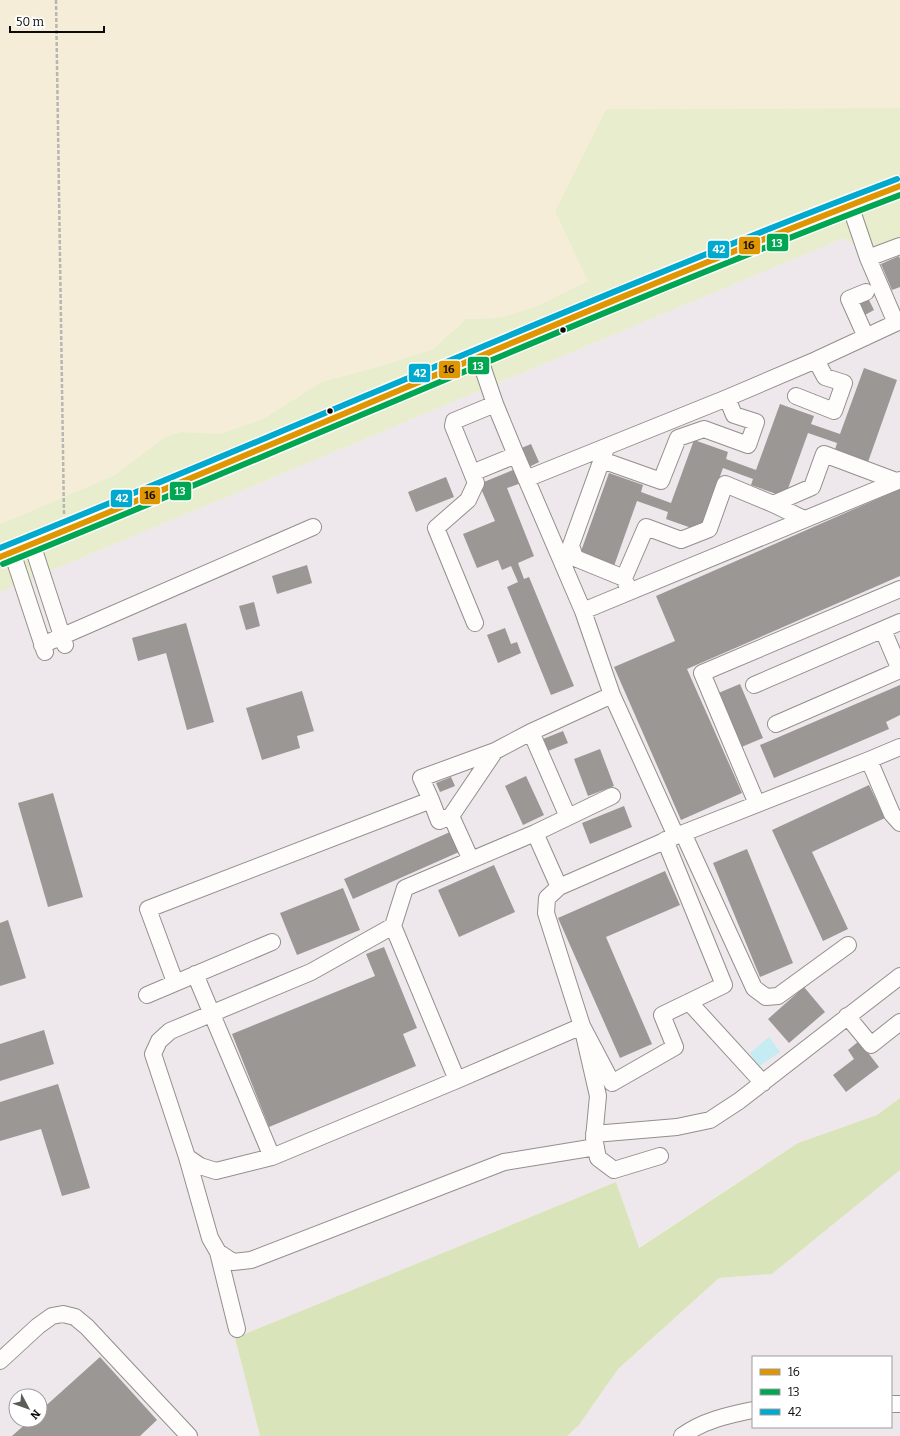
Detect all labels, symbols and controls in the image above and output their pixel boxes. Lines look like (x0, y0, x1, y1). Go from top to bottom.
scale bar (10, 8, 104, 34)
text: 50 m (16, 15, 45, 29)
line badge: 13 (766, 233, 789, 252)
line badge: 16 (738, 236, 761, 255)
text: 13 (771, 237, 783, 250)
text: 16 (743, 239, 755, 252)
line badge: 42 (707, 240, 730, 259)
text: 42 (713, 243, 725, 256)
unlabelled marker (558, 325, 568, 335)
line badge: 13 (467, 356, 490, 375)
line badge: 16 (438, 360, 461, 379)
text: 13 (472, 360, 484, 373)
line badge: 42 (408, 363, 431, 383)
text: 16 (443, 363, 455, 376)
text: 42 (414, 367, 426, 380)
unlabelled marker (325, 406, 335, 416)
line badge: 13 (169, 481, 192, 501)
text: 13 (174, 485, 186, 498)
line badge: 16 (139, 486, 161, 505)
line badge: 42 (110, 489, 133, 508)
text: 16 (144, 489, 156, 502)
text: 42 (116, 492, 128, 505)
legend (752, 1356, 892, 1428)
text: 16 (788, 1365, 800, 1379)
text: 13 (788, 1385, 800, 1399)
north arrow (8, 1388, 48, 1428)
text: 42 (788, 1405, 802, 1419)
text: N (27, 1407, 43, 1422)

